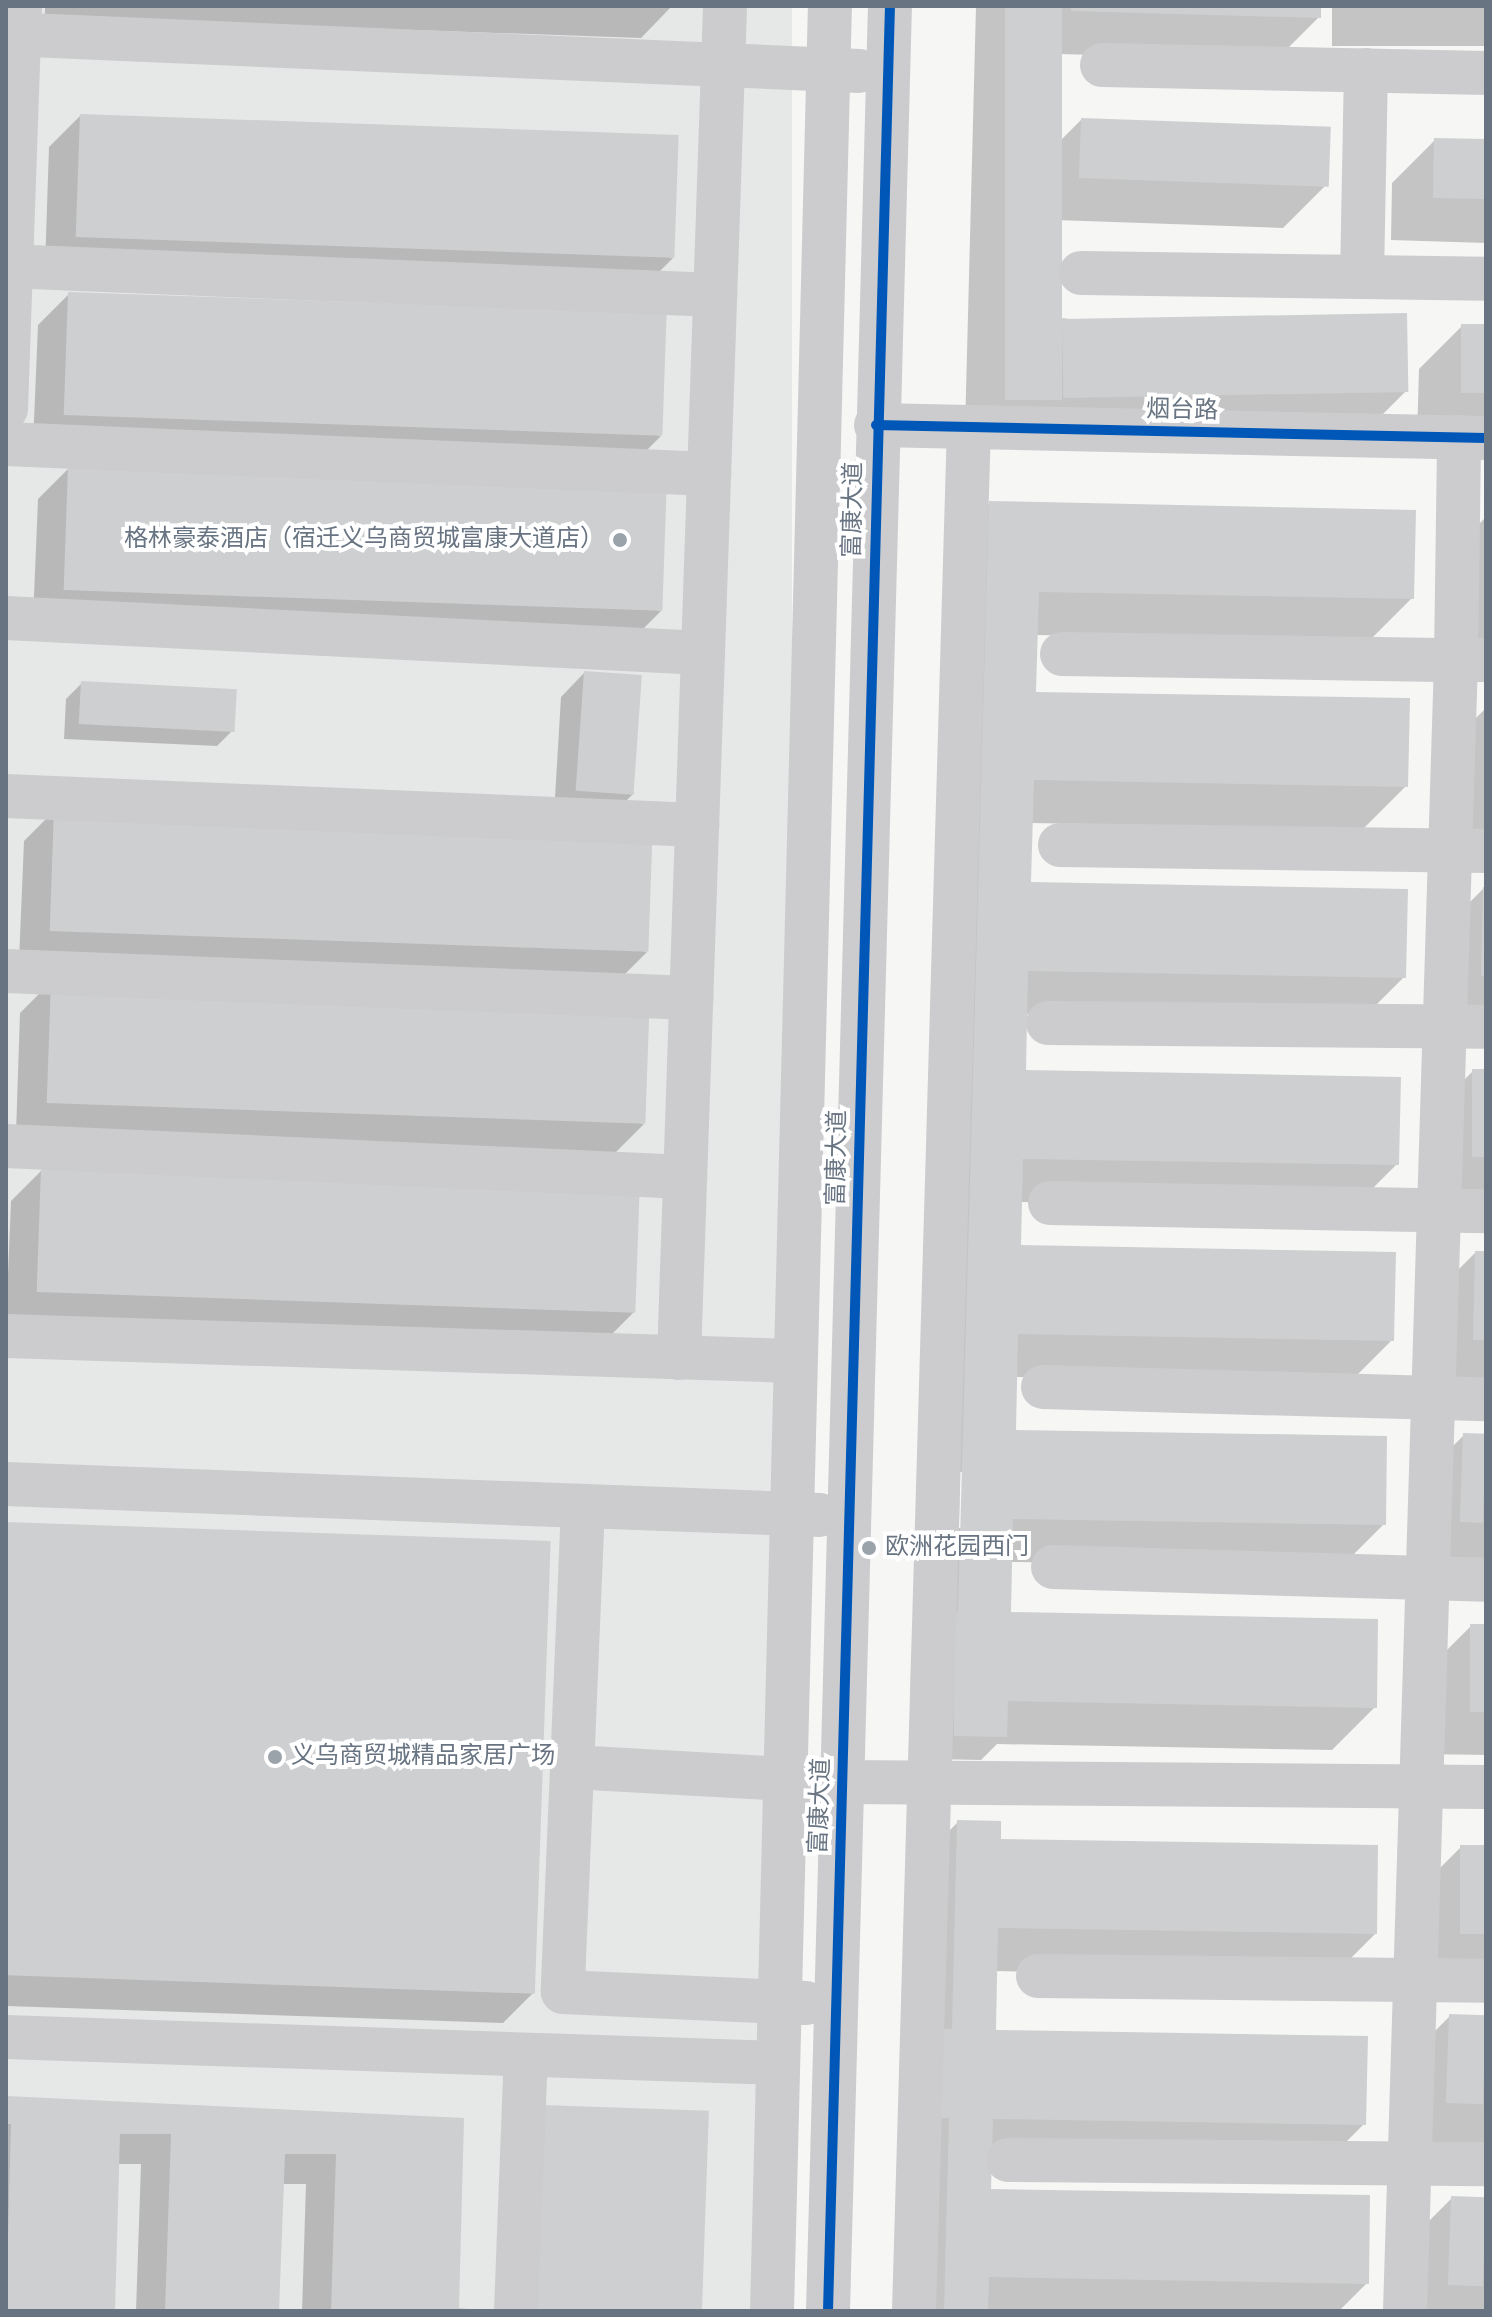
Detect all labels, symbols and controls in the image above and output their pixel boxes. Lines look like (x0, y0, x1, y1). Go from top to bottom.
street label: 烟台路 (1146, 396, 1218, 426)
street label: 富康大道 (839, 462, 869, 558)
place label: 格林豪泰酒店（宿迁义乌商贸城富康大道店） (124, 526, 604, 554)
marker: 格林豪泰酒店（宿迁义乌商贸城富康大道店） (611, 531, 629, 549)
street label: 富康大道 (823, 1110, 853, 1206)
place label: 欧洲花园西门 (885, 1534, 1029, 1562)
marker: 欧洲花园西门 (860, 1539, 878, 1557)
place label: 义乌商贸城精品家居广场 (291, 1743, 555, 1771)
marker: 义乌商贸城精品家居广场 (266, 1748, 284, 1766)
street label: 富康大道 (805, 1758, 837, 1854)

